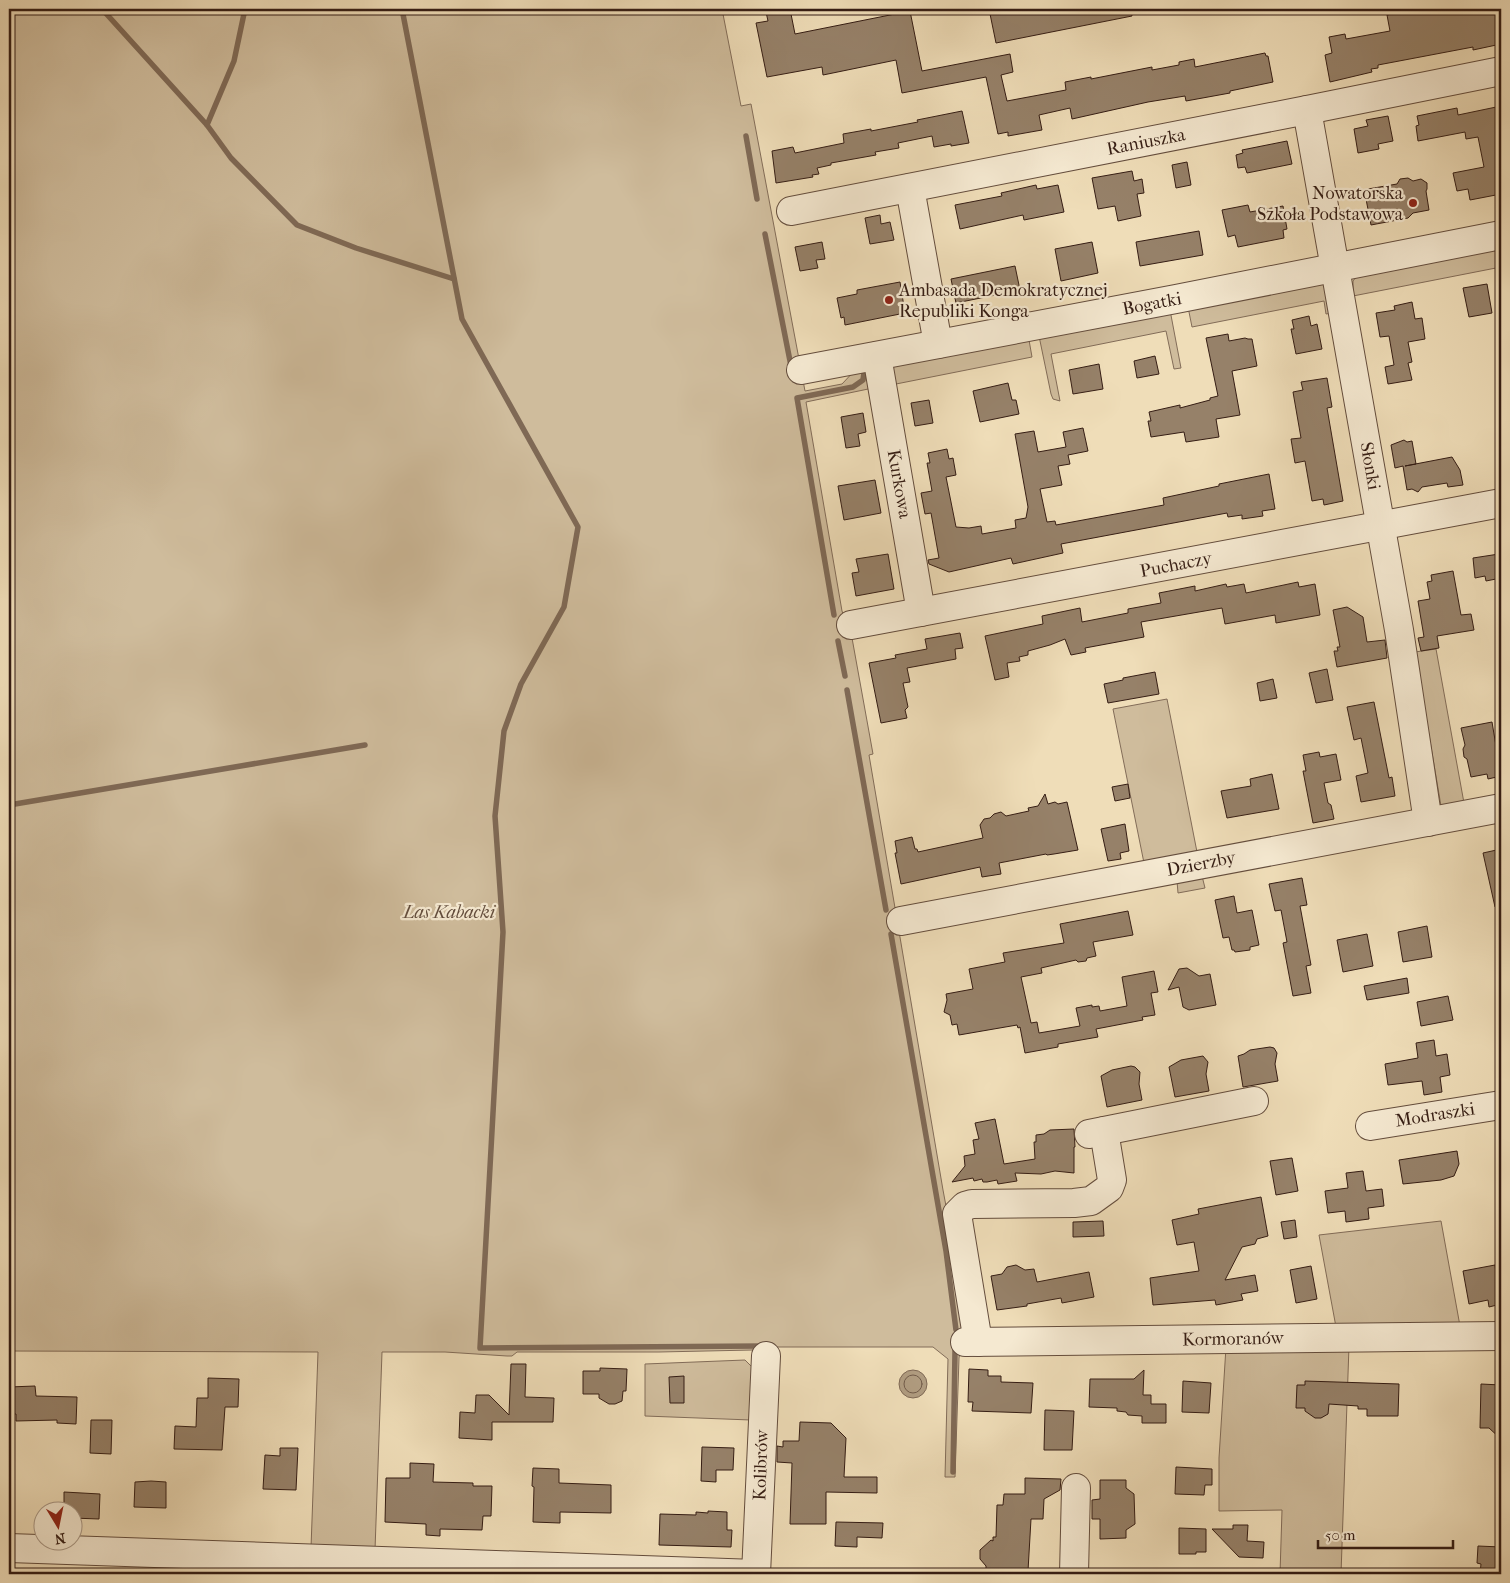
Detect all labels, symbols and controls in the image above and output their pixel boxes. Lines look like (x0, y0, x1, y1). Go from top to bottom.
street label: Raniuszka (1105, 124, 1188, 160)
place label: Nowatorska Szkoła Podstawowa (1257, 183, 1404, 225)
marker: Nowatorska Szkoła Podstawowa (1407, 197, 1419, 209)
place label: Ambasada Demokratycznej Republiki Konga (898, 280, 1108, 322)
street label: Bogatki (1121, 288, 1184, 320)
marker: Ambasada Demokratycznej Republiki Konga (883, 294, 895, 306)
street label: Słonki (1355, 440, 1385, 492)
street label: Kurkowa (883, 448, 916, 521)
street label: Puchaczy (1138, 547, 1215, 582)
street label: Dzierzby (1165, 847, 1239, 881)
park label: Las Kabacki (401, 902, 497, 923)
street label: Modraszki (1394, 1098, 1477, 1132)
street label: Kormoranów (1182, 1328, 1285, 1350)
street label: Kolibrów (749, 1429, 773, 1501)
north arrow (32, 1500, 82, 1550)
scale bar (1318, 1518, 1452, 1550)
text: 50 m (1325, 1526, 1356, 1544)
text: N (53, 1529, 67, 1548)

